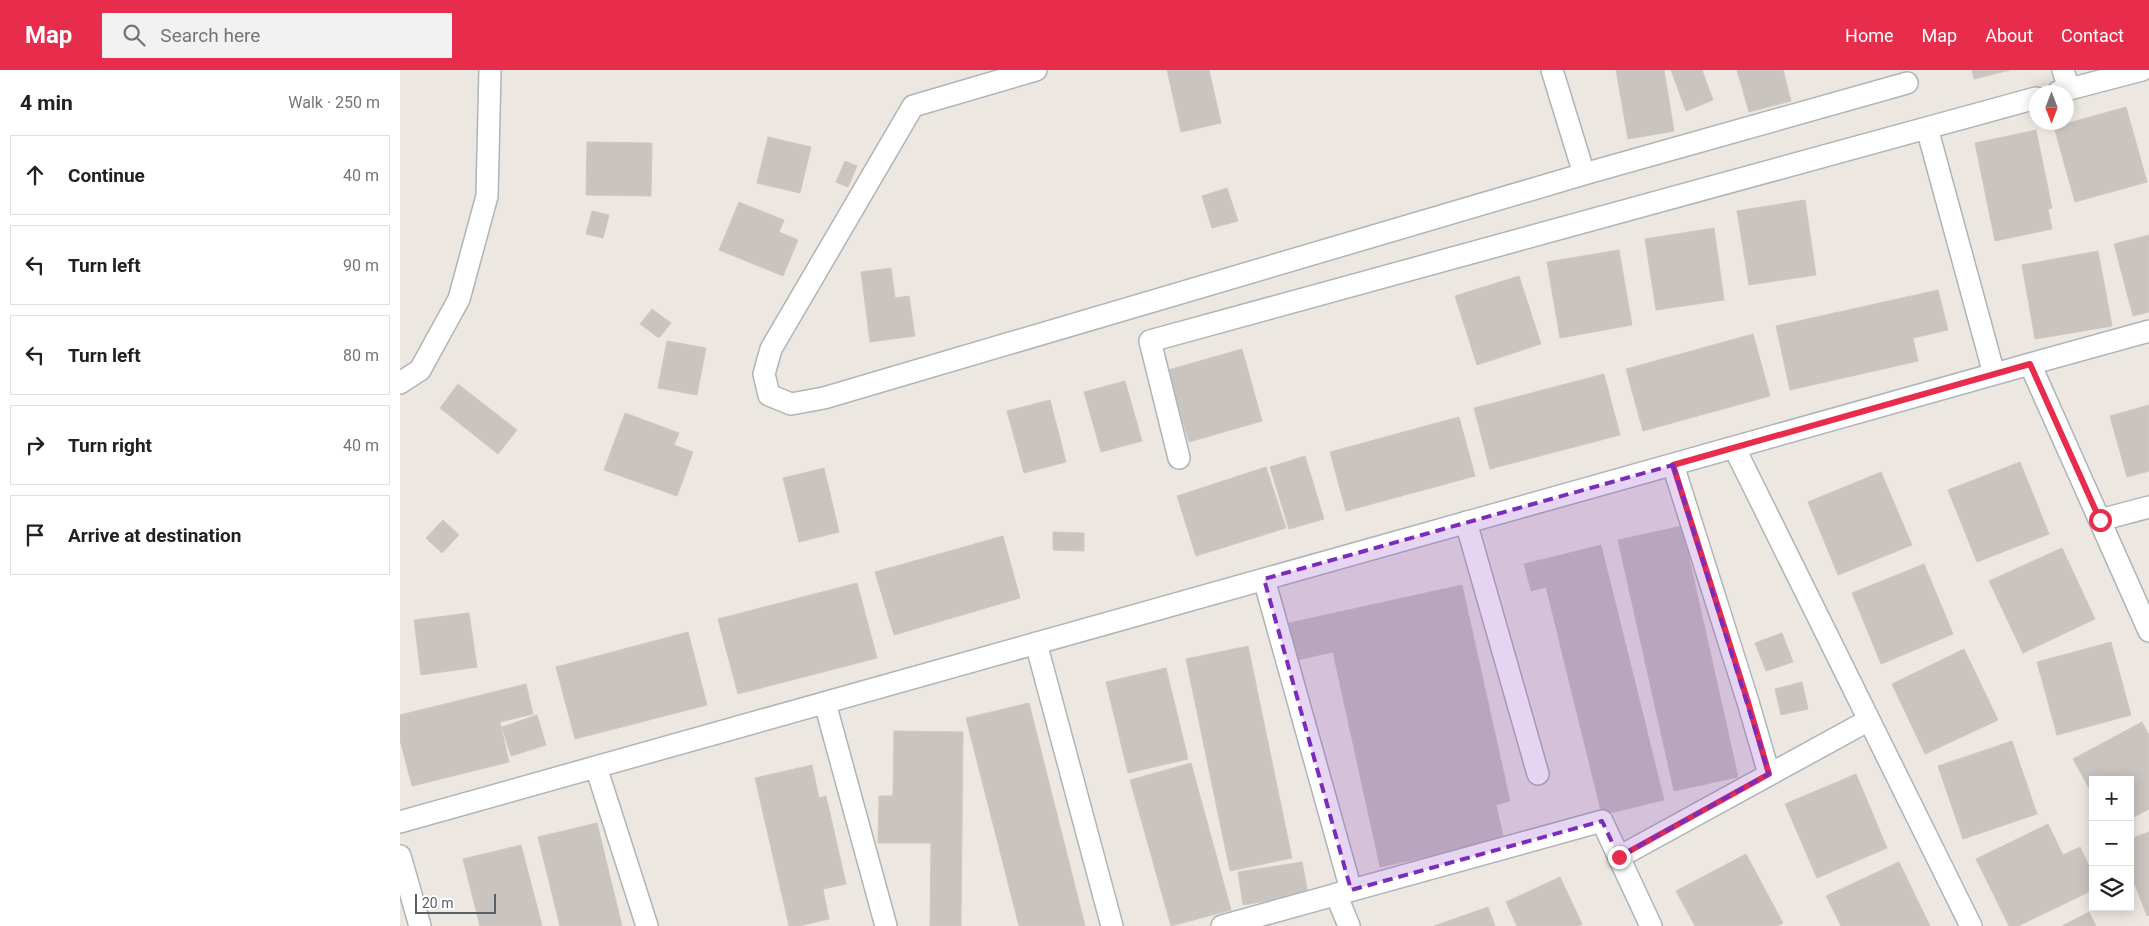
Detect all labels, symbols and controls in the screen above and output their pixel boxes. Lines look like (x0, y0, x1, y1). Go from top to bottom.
search box (102, 13, 452, 58)
text: Map (25, 21, 72, 49)
icon: search (120, 21, 148, 49)
text: Search here (160, 24, 260, 47)
text: Home (1845, 25, 1894, 46)
text: Map (1922, 25, 1957, 46)
text: About (1985, 25, 2033, 46)
text: Contact (2061, 25, 2124, 46)
north arrow (2029, 85, 2074, 130)
text: 4 min (20, 91, 73, 115)
text: Walk · 250 m (288, 93, 380, 112)
icon: ahead (21, 161, 49, 189)
text: Continue (68, 164, 145, 187)
text: 40 m (343, 166, 379, 185)
icon: left (21, 251, 49, 279)
text: Turn left (68, 254, 141, 277)
text: 90 m (343, 256, 379, 275)
icon: left (21, 341, 49, 369)
text: Turn left (68, 344, 141, 367)
text: 80 m (343, 346, 379, 365)
icon: right (21, 431, 49, 459)
text: Turn right (68, 434, 152, 457)
text: 40 m (343, 436, 379, 455)
route start (2089, 509, 2112, 532)
icon: arrive (21, 521, 49, 549)
text: Arrive at destination (68, 524, 241, 547)
map controls (2089, 776, 2134, 911)
button: + (2089, 776, 2134, 821)
button: − (2089, 821, 2134, 866)
route end (1608, 846, 1631, 869)
button: layers (2089, 866, 2134, 911)
scale bar (415, 891, 496, 914)
text: 20 m (422, 895, 454, 911)

